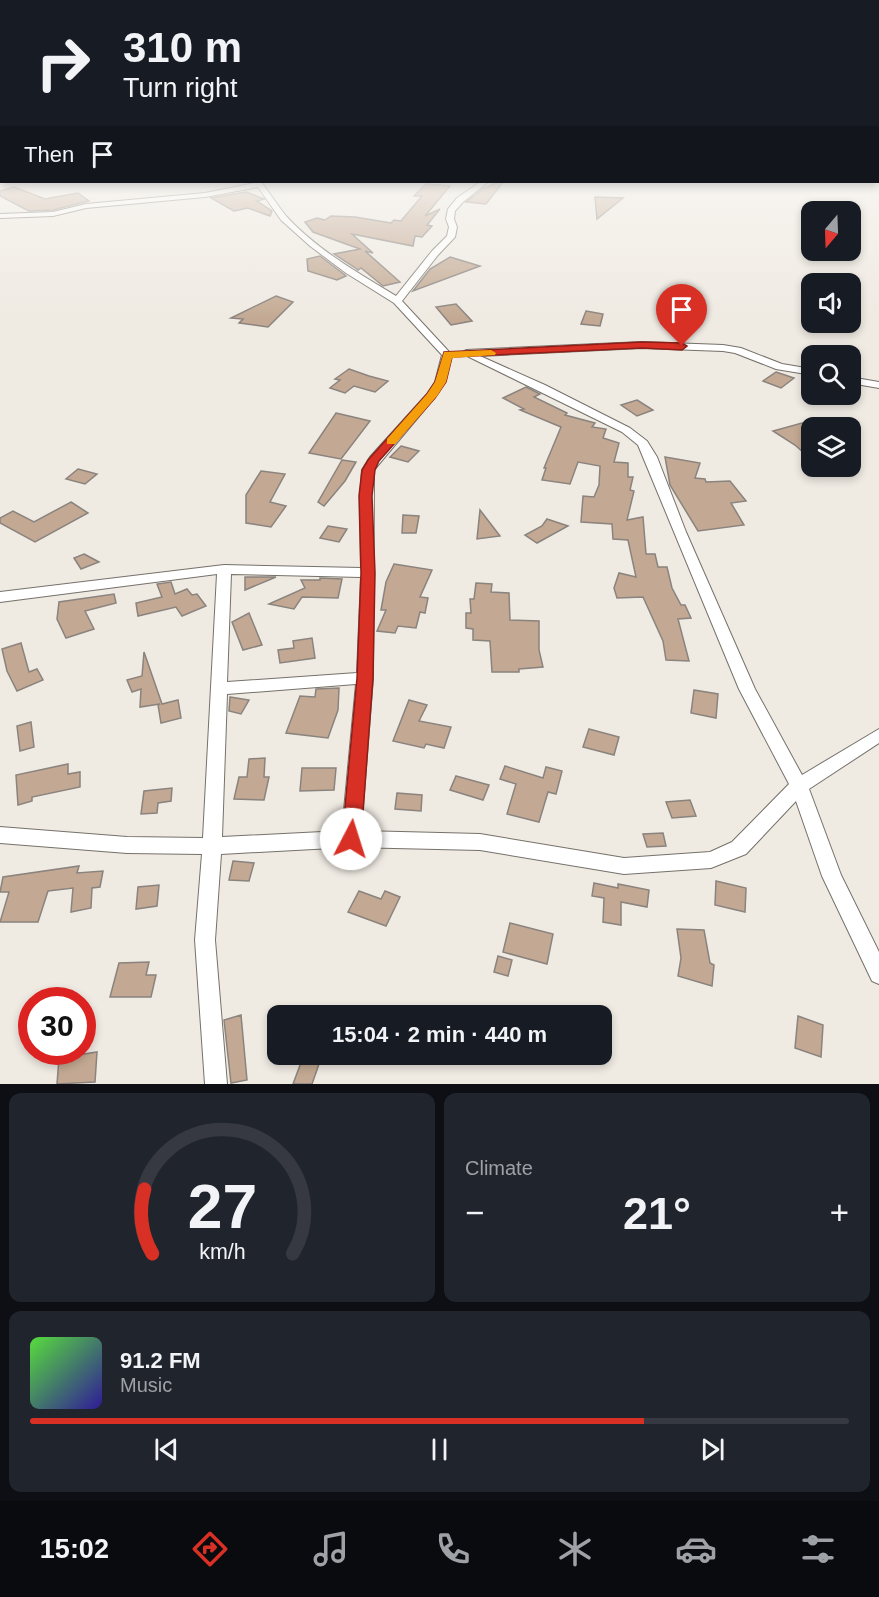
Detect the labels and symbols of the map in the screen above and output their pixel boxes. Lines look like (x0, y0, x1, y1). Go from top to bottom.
north arrow (801, 201, 861, 261)
pin (656, 284, 707, 346)
position arrow (319, 807, 383, 871)
speed limit sign: 30 (18, 987, 96, 1065)

